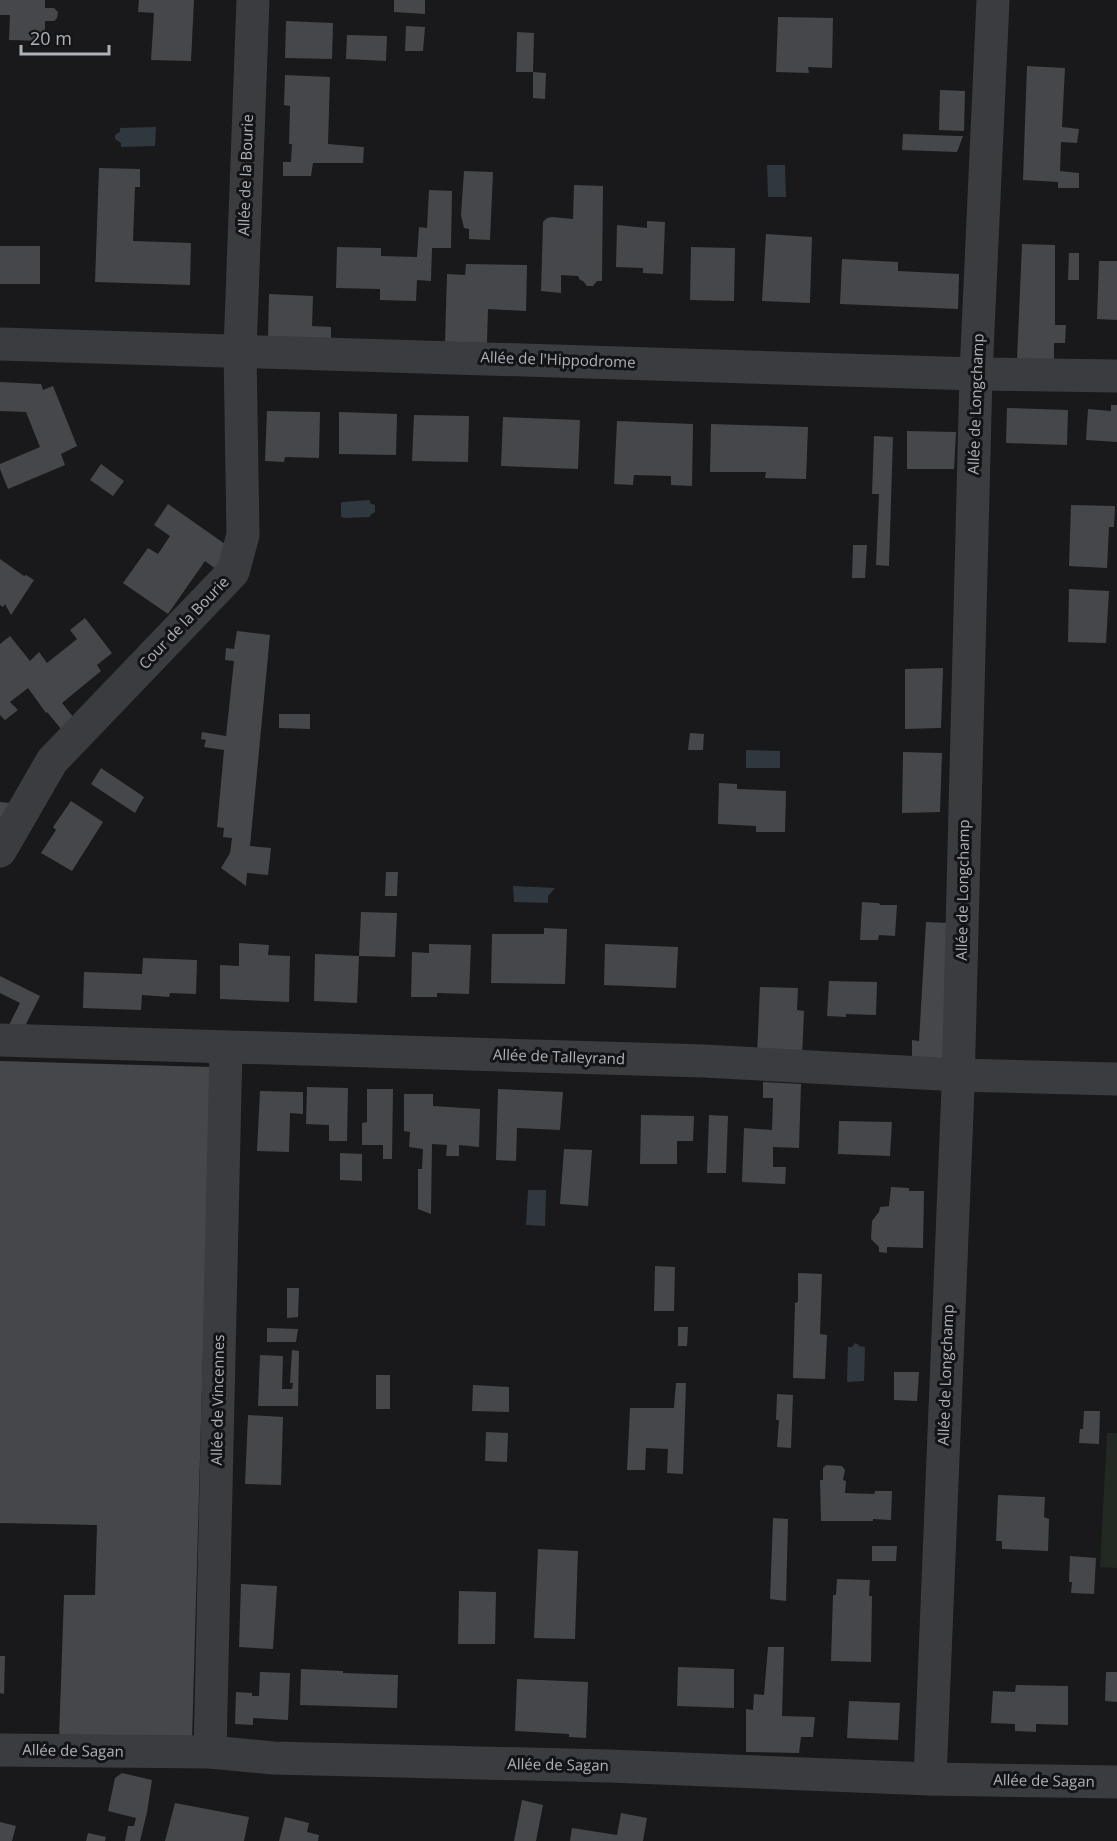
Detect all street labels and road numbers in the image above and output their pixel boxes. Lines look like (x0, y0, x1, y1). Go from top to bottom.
street label: Allée de la Bourie (233, 114, 257, 236)
street label: Allée de Longchamp (963, 333, 987, 475)
street label: Allée de l'Hippodrome (480, 346, 636, 372)
street label: Cour de la Bourie (134, 572, 233, 673)
street label: Allée de Longchamp (951, 819, 973, 961)
street label: Allée de Talleyrand (493, 1044, 625, 1068)
street label: Allée de Longchamp (933, 1304, 957, 1446)
street label: Allée de Vincennes (206, 1334, 228, 1466)
street label: Allée de Sagan (22, 1739, 124, 1761)
street label: Allée de Sagan (507, 1753, 609, 1775)
street label: Allée de Sagan (993, 1769, 1095, 1791)

